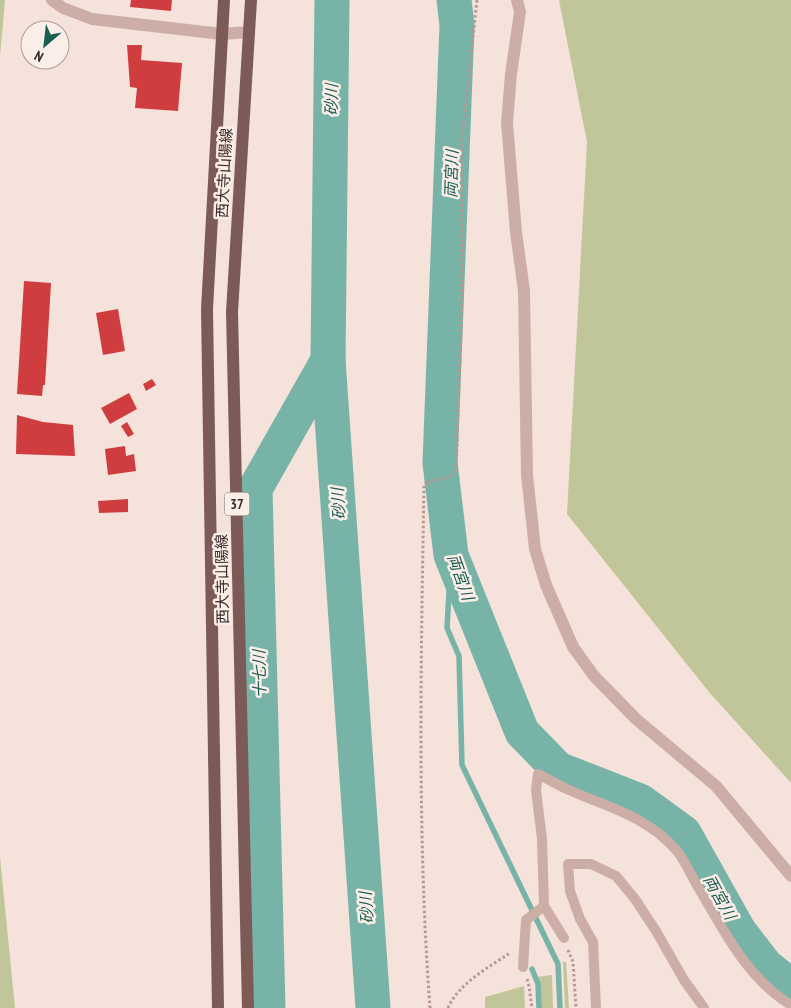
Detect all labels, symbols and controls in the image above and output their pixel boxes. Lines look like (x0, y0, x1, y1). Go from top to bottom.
north arrow (20, 20, 70, 70)
text: N (31, 47, 46, 66)
water label: 砂川 (321, 82, 341, 116)
street label: 西大寺山陽線 (212, 128, 236, 218)
water label: 両宮川 (440, 148, 462, 198)
water label: 砂川 (327, 485, 349, 521)
road number: 37 (224, 492, 250, 516)
street label: 西大寺山陽線 (212, 534, 232, 624)
water label: 両宮川 (443, 551, 479, 605)
water label: 十七川 (249, 648, 269, 698)
water label: 両宮川 (700, 871, 741, 925)
water label: 砂川 (355, 889, 377, 925)

